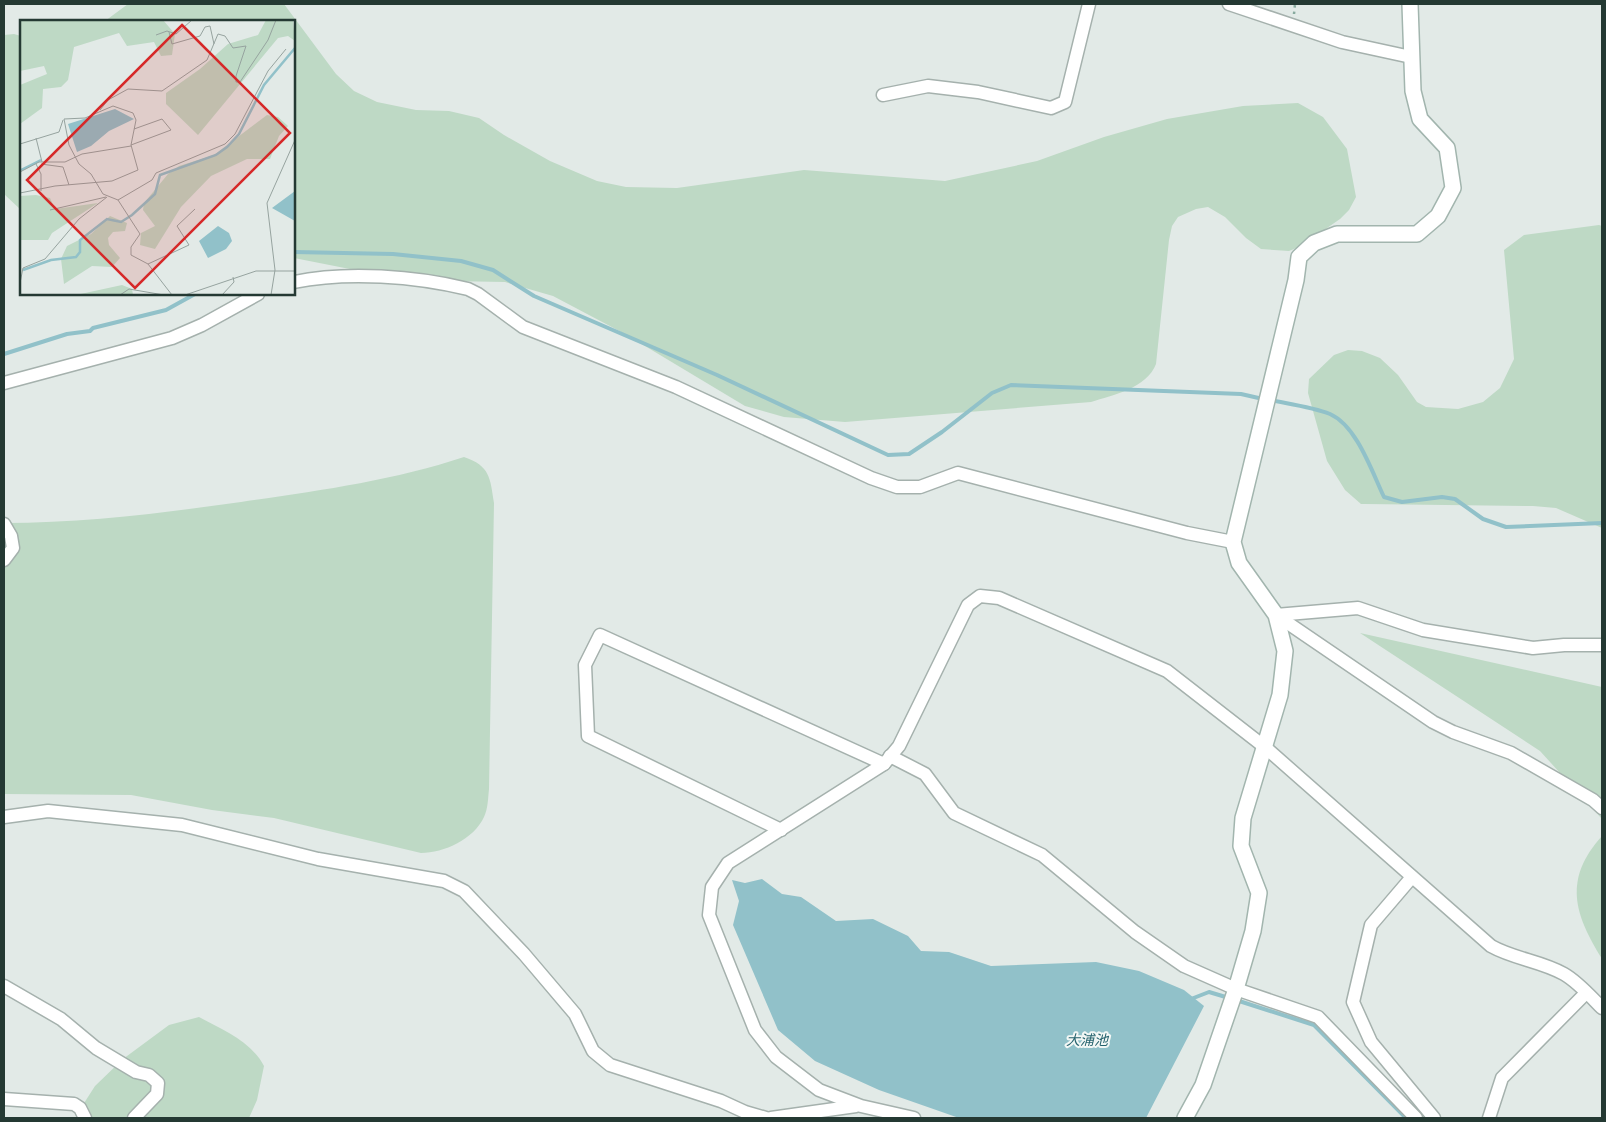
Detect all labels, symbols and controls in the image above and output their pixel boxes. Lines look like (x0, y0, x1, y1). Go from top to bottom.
inset map (20, 20, 295, 295)
water label: 大浦池 (1066, 1032, 1110, 1049)

